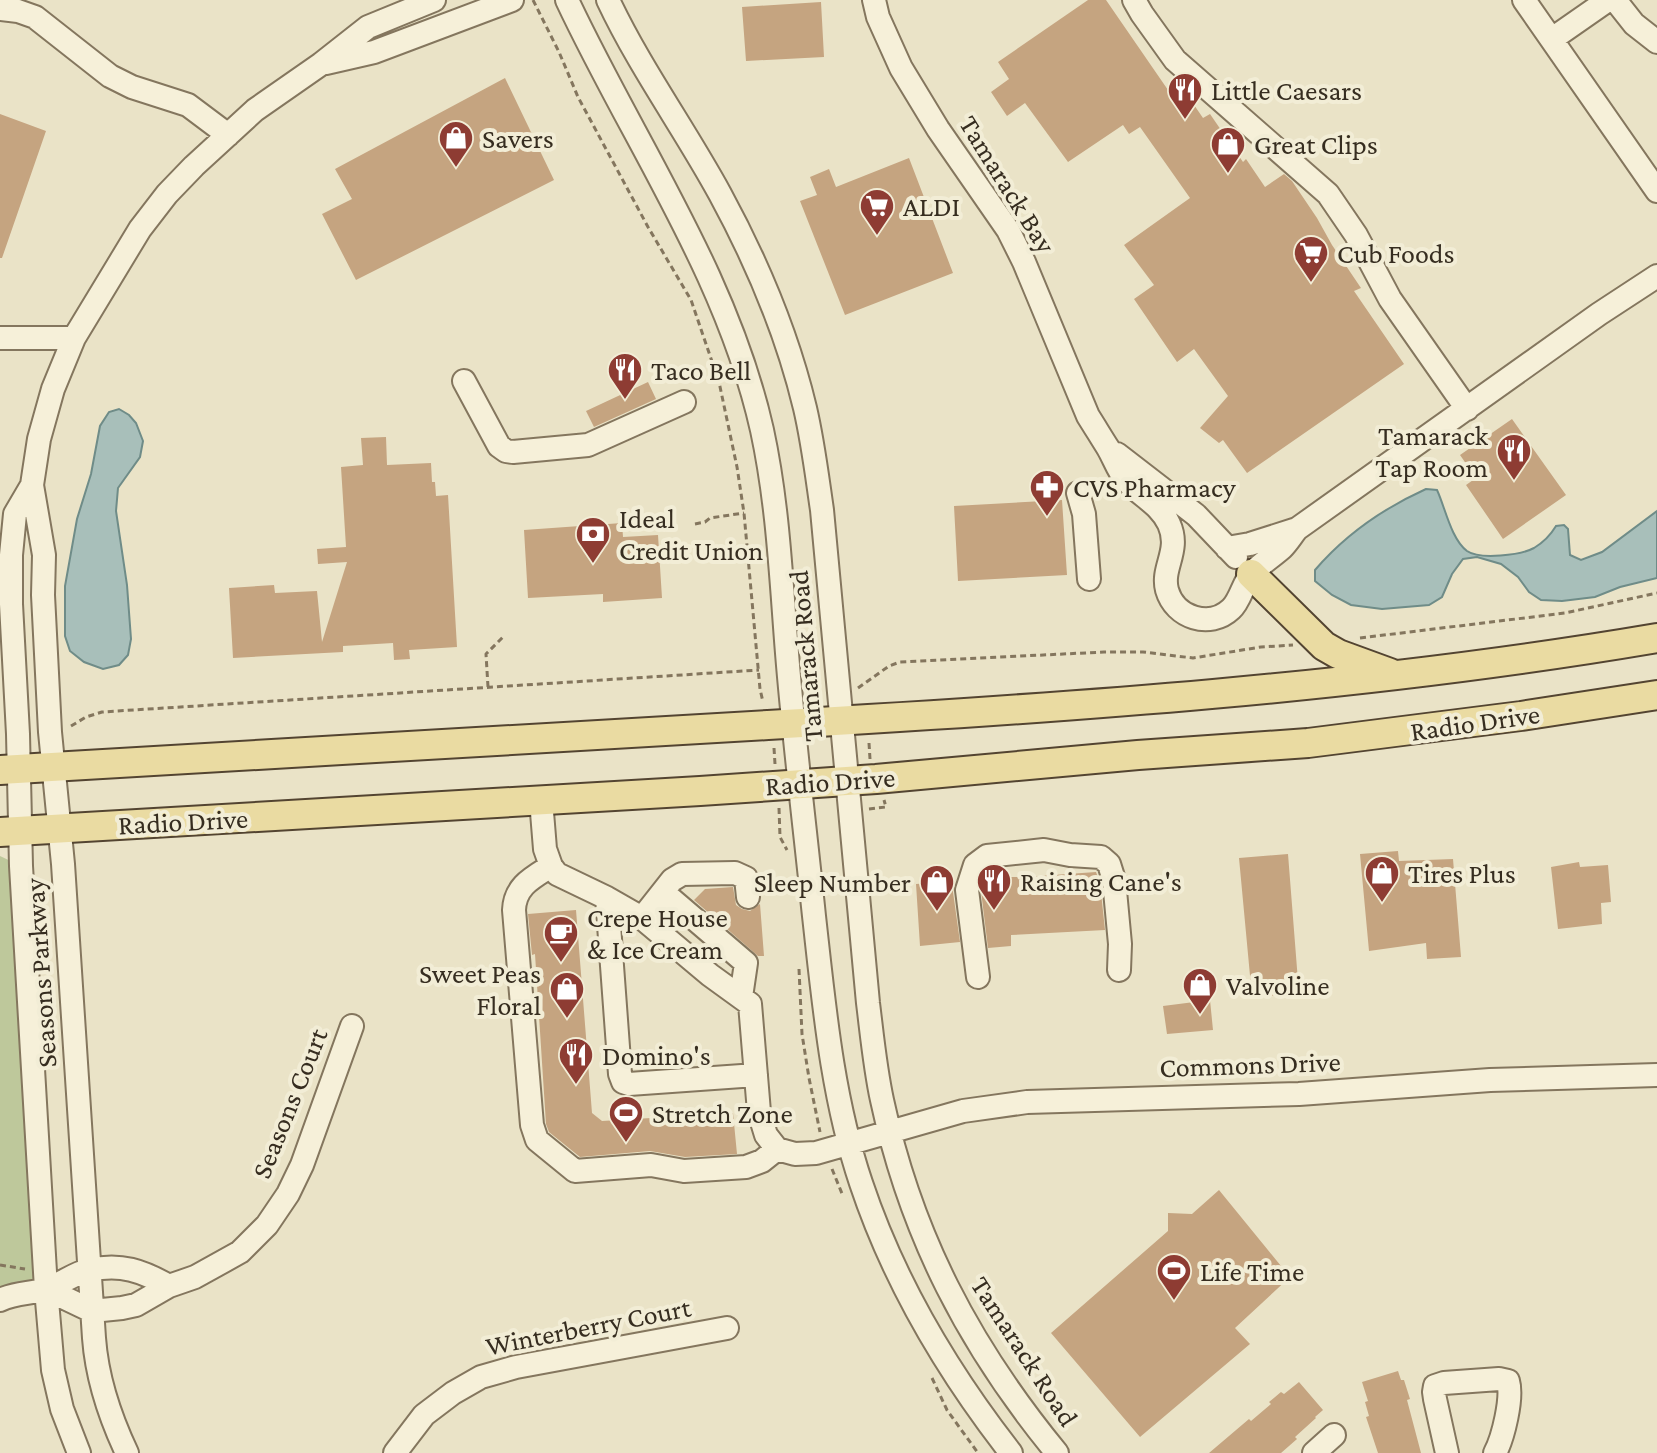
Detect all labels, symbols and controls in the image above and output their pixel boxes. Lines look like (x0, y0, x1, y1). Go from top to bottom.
restaurant icon: Little Caesars (1166, 71, 1204, 121)
place label: Little Caesars (1211, 75, 1362, 106)
street label: Tamarack Bay (953, 110, 1063, 260)
shop icon: Savers (437, 119, 475, 169)
place label: Savers (482, 123, 554, 154)
shop icon: Great Clips (1209, 125, 1247, 175)
place label: Great Clips (1254, 129, 1378, 160)
supermarket icon: ALDI (858, 187, 896, 237)
place label: ALDI (903, 191, 960, 222)
supermarket icon: Cub Foods (1292, 234, 1330, 284)
place label: Cub Foods (1337, 238, 1455, 269)
restaurant icon: Taco Bell (606, 351, 644, 401)
place label: Taco Bell (651, 355, 751, 386)
place label: Tamarack Tap Room (1375, 420, 1489, 483)
restaurant icon: Tamarack Tap Room (1495, 432, 1533, 482)
pharmacy icon: CVS Pharmacy (1028, 468, 1066, 518)
place label: CVS Pharmacy (1073, 472, 1237, 503)
place label: Ideal Credit Union (619, 503, 763, 566)
bank icon: Ideal Credit Union (574, 515, 612, 565)
street label: Tamarack Road (783, 569, 828, 743)
street label: Radio Drive (1408, 698, 1542, 747)
street label: Radio Drive (764, 761, 896, 802)
street label: Radio Drive (117, 803, 249, 840)
shop icon: Tires Plus (1363, 854, 1401, 904)
place label: Tires Plus (1408, 858, 1516, 889)
restaurant icon: Raising Cane's (975, 862, 1013, 912)
shop icon: Sleep Number (918, 863, 956, 913)
place label: Raising Cane's (1020, 866, 1182, 897)
place label: Sleep Number (754, 867, 911, 898)
street label: Seasons Parkway (18, 876, 63, 1069)
place label: Crepe House & Ice Cream (587, 902, 728, 965)
cafe icon: Crepe House & Ice Cream (542, 914, 580, 964)
place label: Sweet Peas Floral (419, 958, 541, 1021)
shop icon: Valvoline (1181, 966, 1219, 1016)
shop icon: Sweet Peas Floral (548, 970, 586, 1020)
place label: Valvoline (1226, 970, 1330, 1001)
street label: Seasons Court (245, 1023, 334, 1183)
restaurant icon: Domino's (557, 1036, 595, 1086)
place label: Domino's (602, 1040, 711, 1071)
street label: Commons Drive (1159, 1046, 1341, 1083)
sports icon: Stretch Zone (607, 1094, 645, 1144)
place label: Stretch Zone (652, 1098, 793, 1129)
sports icon: Life Time (1155, 1252, 1193, 1302)
place label: Life Time (1200, 1256, 1304, 1287)
street label: Tamarack Road (965, 1271, 1085, 1432)
street label: Winterberry Court (483, 1291, 694, 1362)

